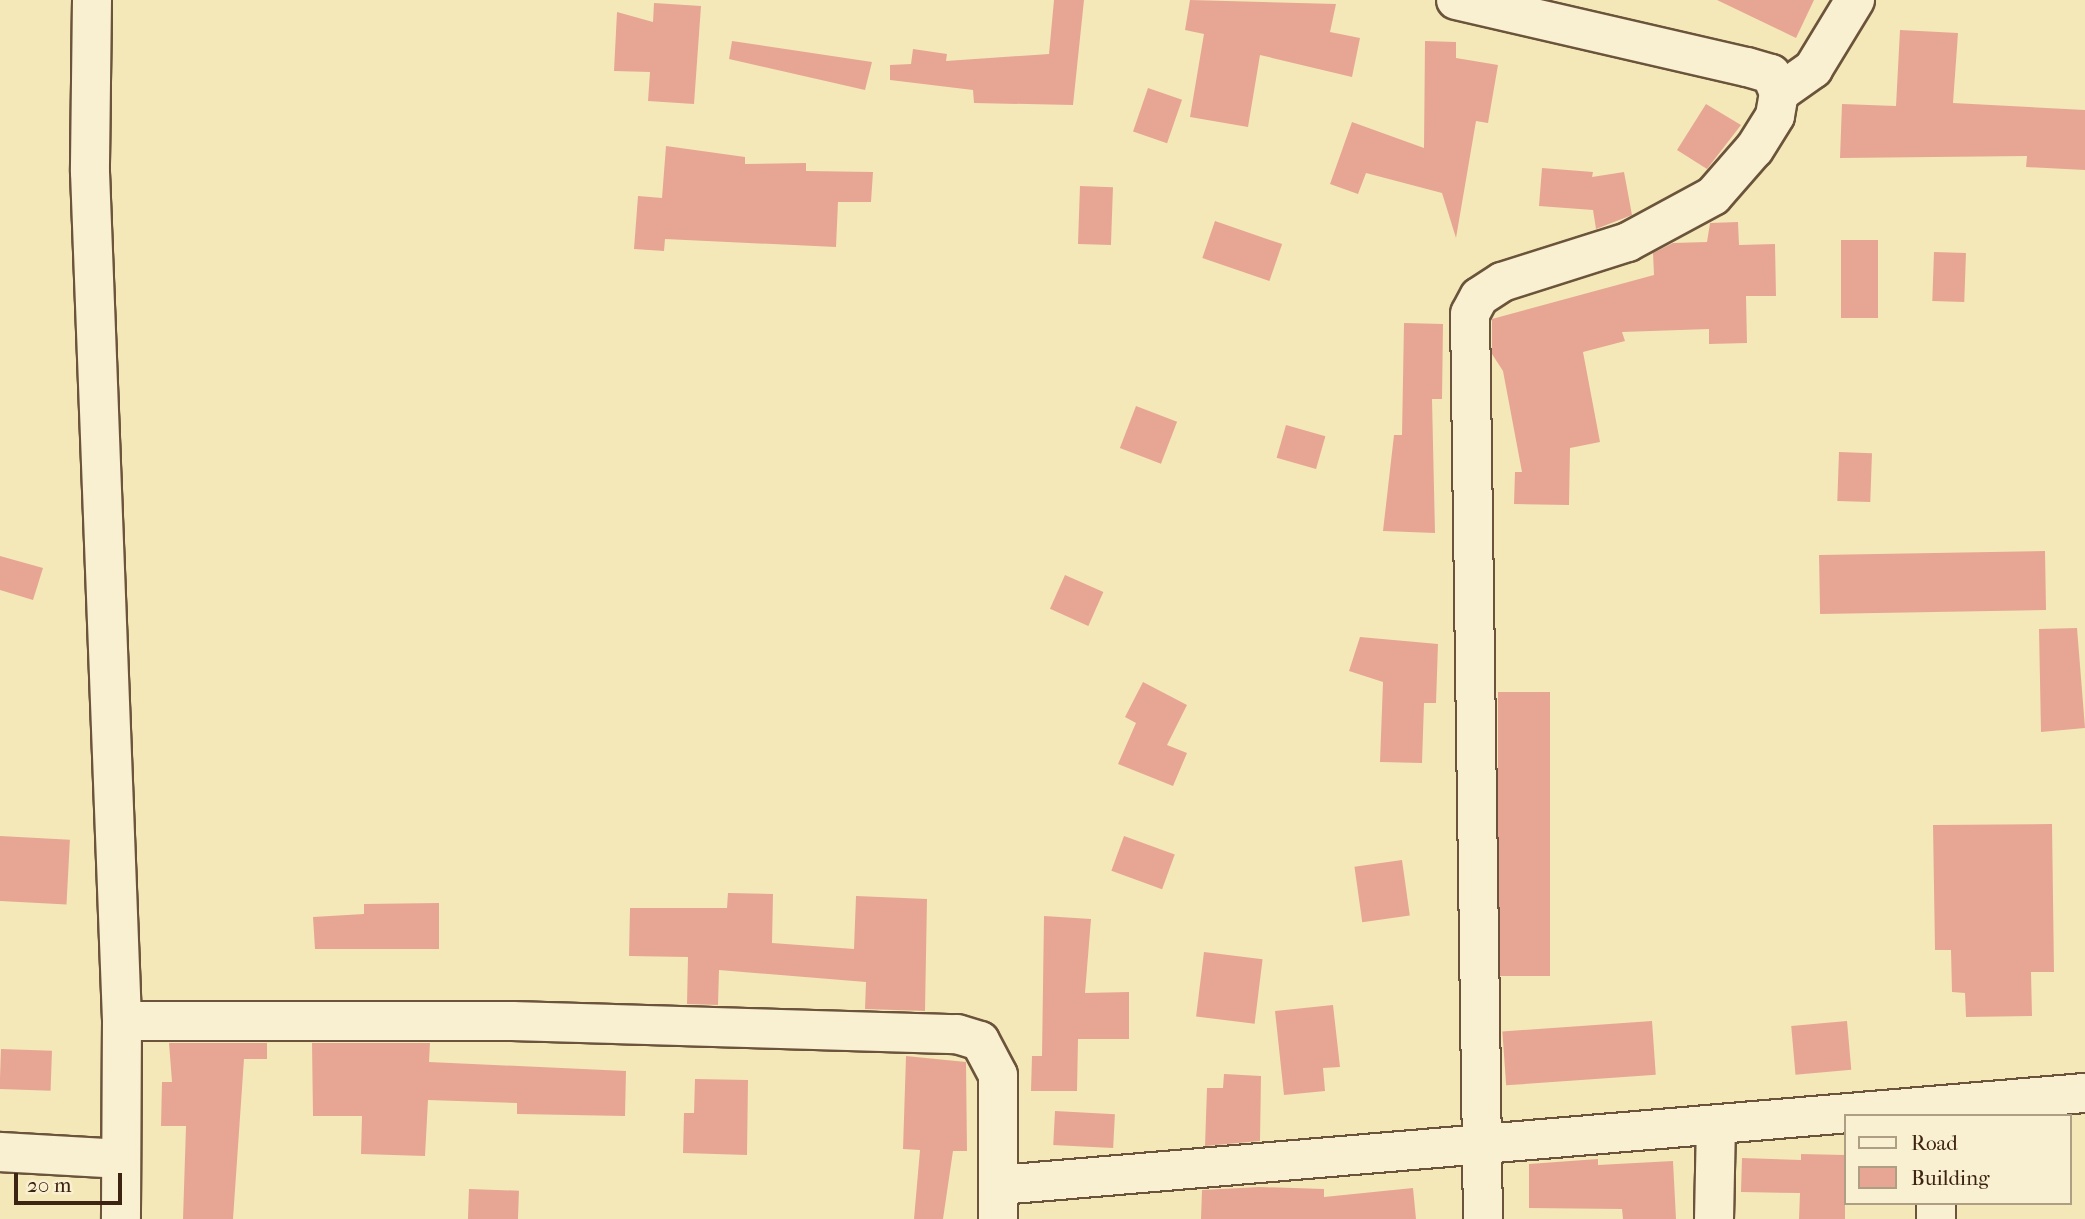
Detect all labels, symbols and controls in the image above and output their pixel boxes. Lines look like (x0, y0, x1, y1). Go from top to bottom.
legend (1843, 1114, 2071, 1205)
text: Road (1911, 1131, 1958, 1155)
scale bar (18, 1160, 126, 1204)
text: Building (1911, 1166, 1989, 1190)
text: 20 m (27, 1173, 71, 1197)

